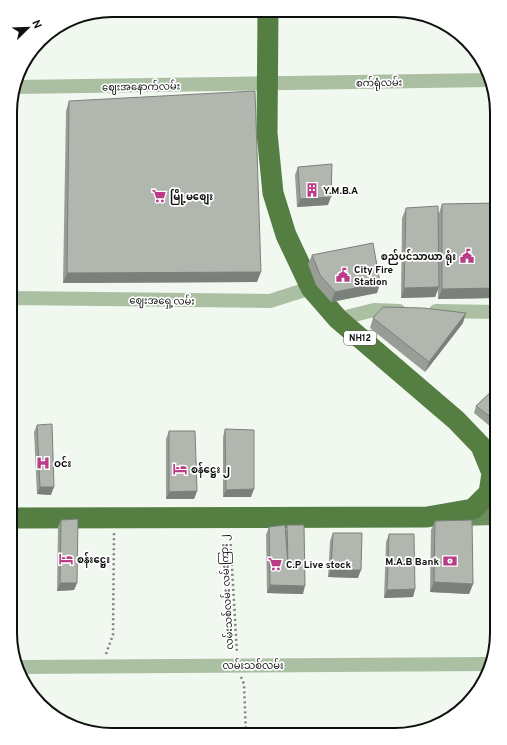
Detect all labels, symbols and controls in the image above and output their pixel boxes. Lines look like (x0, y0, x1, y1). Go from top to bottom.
north arrow (8, 8, 48, 48)
text: N (28, 18, 44, 31)
street label: စက်ရုံလမ်း (356, 75, 402, 91)
street label: ဈေးအနောက်လမ်း (102, 78, 180, 96)
building icon: Y.M.B.A (304, 182, 320, 198)
place label: Y.M.B.A (323, 185, 358, 198)
supermarket icon: မြို့မစျေး (151, 188, 167, 204)
place label: မြို့မစျေး (170, 189, 213, 205)
public building icon: စည်ပင်သာယာ ရုံး (459, 248, 475, 264)
place label: စည်ပင်သာယာ ရုံး (381, 249, 456, 266)
place label: City Fire Station (354, 264, 394, 289)
public building icon: City Fire Station (335, 267, 351, 283)
street label: ဈေးအရှေ့လမ်း (129, 292, 195, 310)
road number: NH12 (344, 331, 376, 345)
hospital icon: ဝင်း (35, 455, 51, 471)
place label: ဝင်း (54, 456, 72, 471)
hotel icon: စန်ဋ္ဌေး ၂ (172, 461, 188, 477)
place label: စန်ဋ္ဌေး ၂ (191, 462, 230, 478)
street label: လမ်းသစ်လမ်း လမ်းကြား ၂ (216, 534, 238, 650)
hotel icon: စန်းဋ္ဌေး (58, 551, 74, 567)
place label: စန်းဋ္ဌေး (77, 552, 110, 568)
bank icon: M.A.B Bank (442, 553, 458, 569)
supermarket icon: C.P Live stock (267, 556, 283, 572)
place label: M.A.B Bank (385, 556, 439, 569)
place label: C.P Live stock (286, 559, 352, 572)
street label: လမ်းသစ်လမ်း (223, 658, 283, 673)

